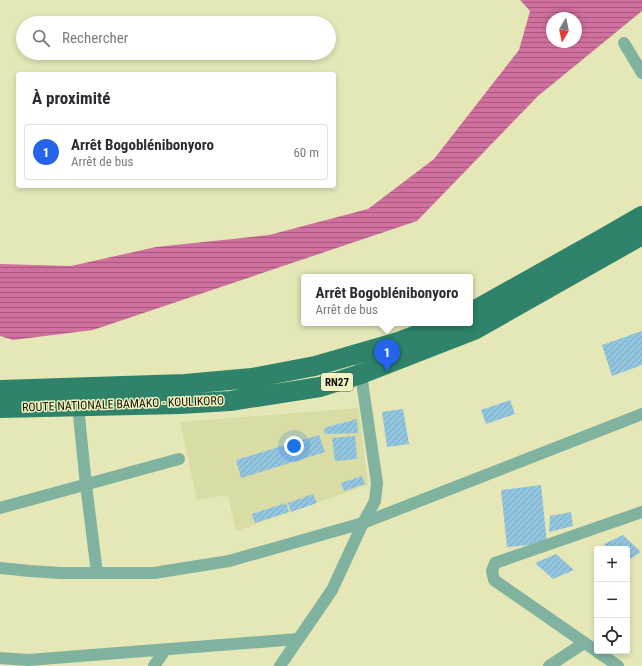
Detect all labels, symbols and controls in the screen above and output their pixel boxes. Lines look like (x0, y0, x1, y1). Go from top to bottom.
north arrow (546, 12, 582, 48)
search box (16, 16, 336, 60)
icon: search (30, 27, 52, 49)
text: Rechercher (62, 29, 128, 47)
text: À proximité (32, 88, 110, 108)
text: Arrêt Bogoblénibonyoro (71, 136, 214, 154)
text: 1 (43, 145, 49, 160)
text: 60 m (293, 145, 319, 160)
text: Arrêt de bus (71, 154, 133, 169)
popup (301, 274, 473, 326)
text: Arrêt Bogoblénibonyoro (316, 284, 458, 302)
text: Arrêt de bus (316, 302, 378, 317)
pin: 1 (374, 339, 400, 372)
road number: RN27 (321, 373, 353, 391)
street label: ROUTE NATIONALE BAMAKO - KOULIKORO (22, 393, 224, 415)
your location (284, 436, 304, 456)
map controls (594, 546, 630, 654)
button: + (594, 546, 630, 582)
button: − (594, 582, 630, 618)
button: locate (594, 618, 630, 654)

